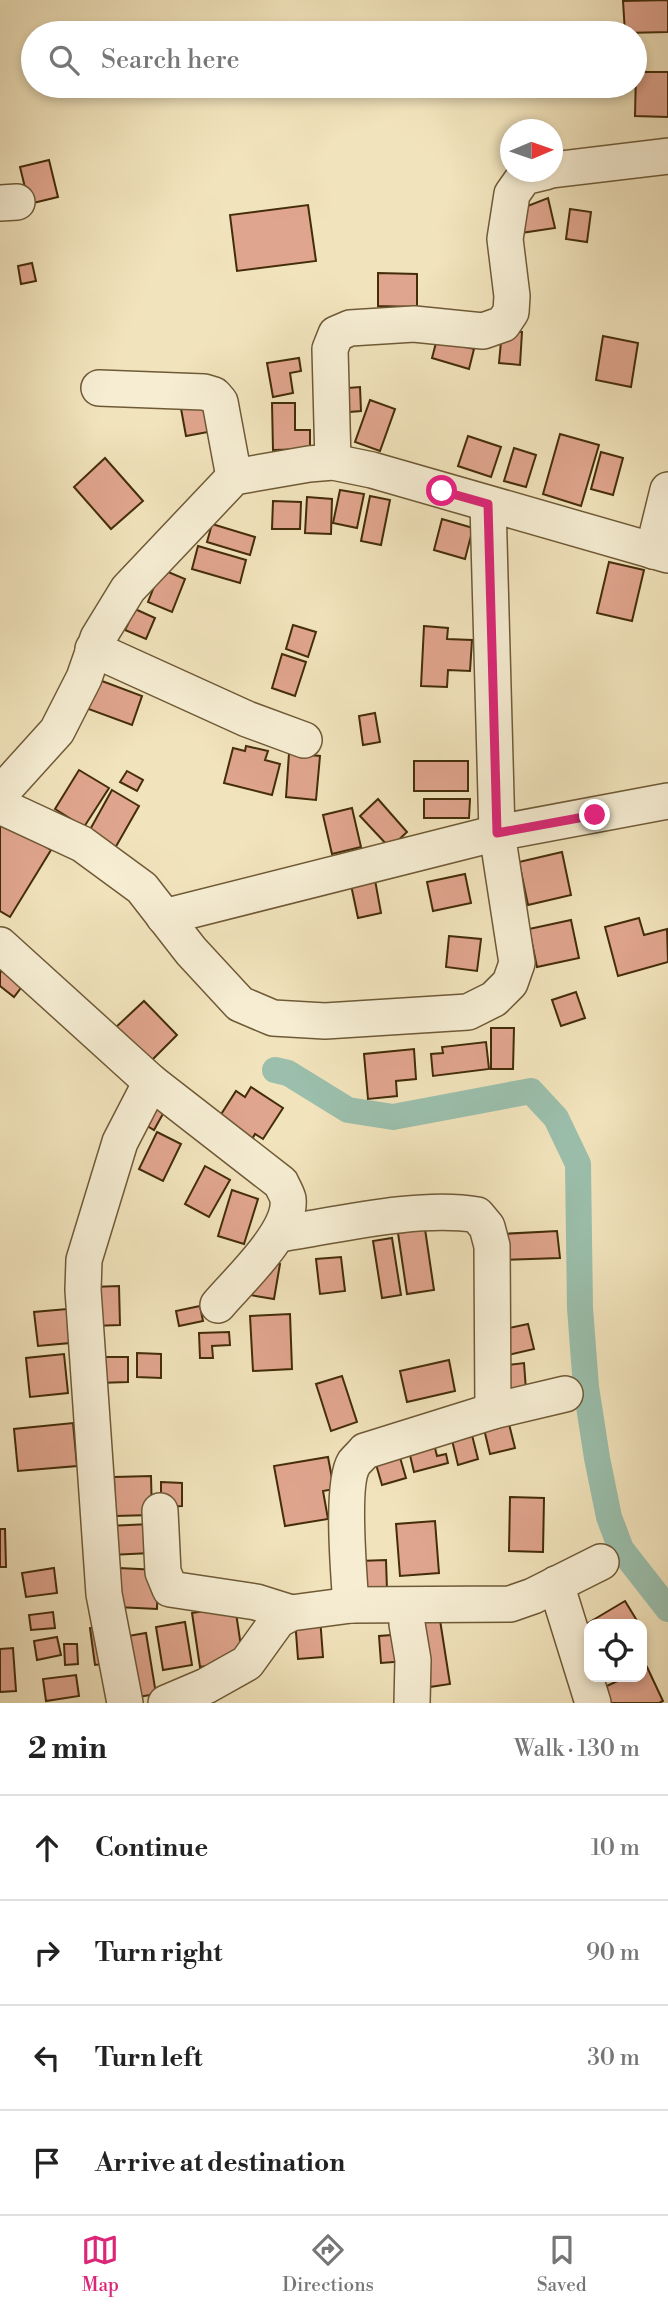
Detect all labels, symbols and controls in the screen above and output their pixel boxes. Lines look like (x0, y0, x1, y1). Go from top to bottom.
search box (21, 21, 647, 98)
icon: search (45, 41, 83, 79)
text: Search here (101, 44, 240, 76)
north arrow (500, 119, 563, 182)
route start (426, 475, 457, 506)
route end (579, 799, 610, 830)
map controls (584, 1619, 647, 1682)
button: locate (584, 1619, 647, 1682)
text: 2 min (28, 1730, 107, 1768)
text: Walk · 130 m (514, 1735, 640, 1763)
icon: ahead (28, 1829, 66, 1867)
text: Continue (95, 1832, 208, 1864)
text: 10 m (591, 1834, 640, 1862)
icon: right (28, 1934, 66, 1972)
text: Turn right (95, 1937, 223, 1969)
text: 90 m (586, 1939, 640, 1967)
icon: left (28, 2039, 66, 2077)
text: Turn left (95, 2042, 203, 2074)
text: 30 m (587, 2044, 640, 2072)
icon: arrive (28, 2144, 66, 2182)
text: Arrive at destination (95, 2147, 345, 2179)
tab: Map (81, 2231, 119, 2297)
tab: Directions (282, 2231, 374, 2297)
tab: Saved (537, 2231, 587, 2297)

